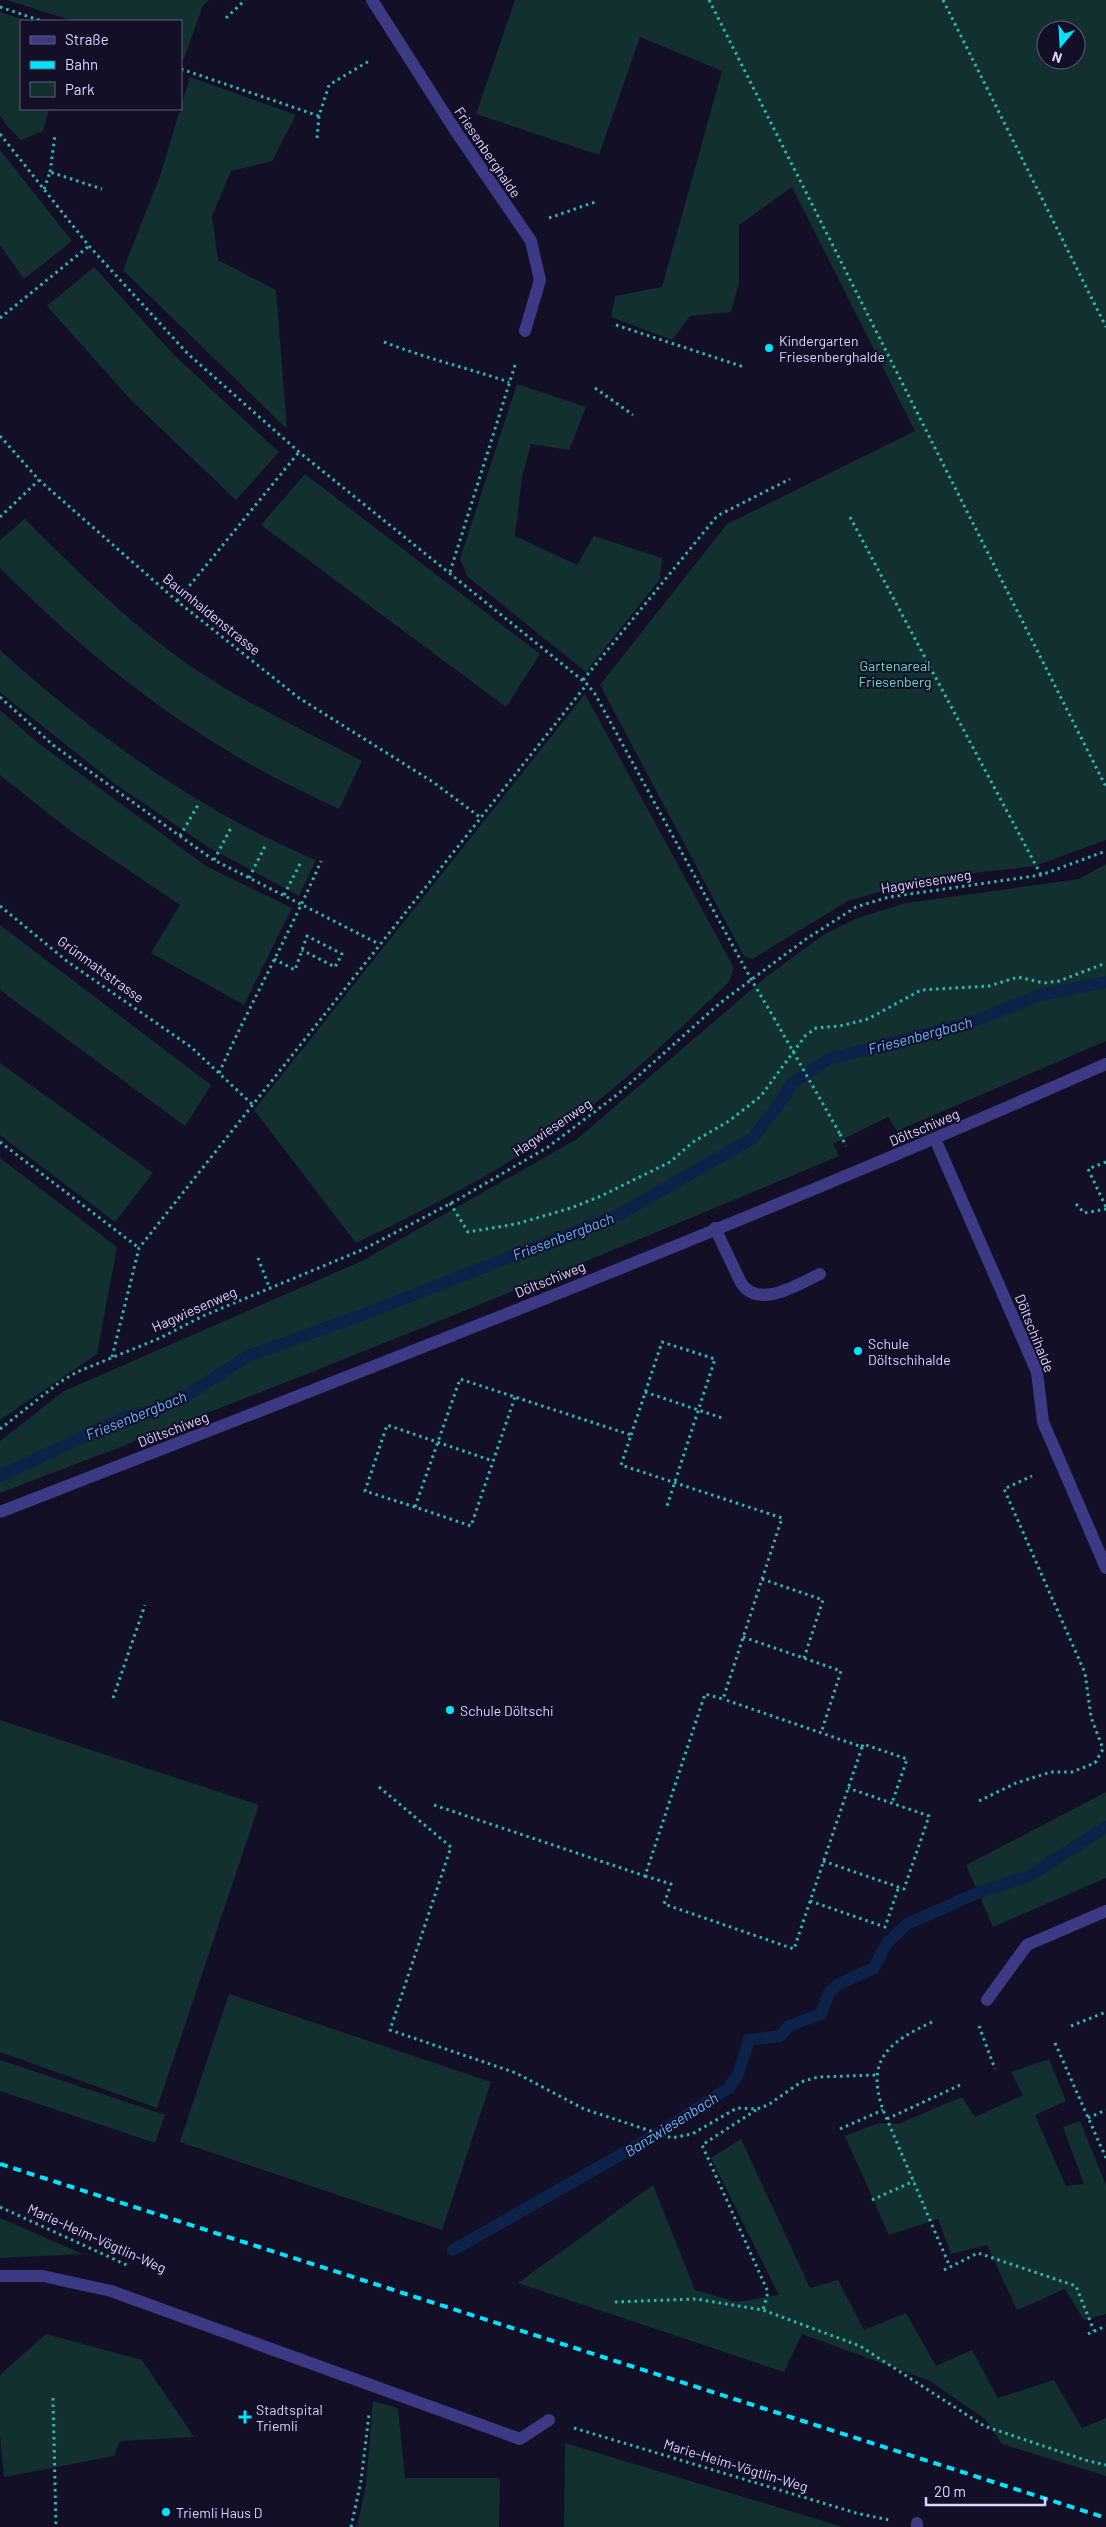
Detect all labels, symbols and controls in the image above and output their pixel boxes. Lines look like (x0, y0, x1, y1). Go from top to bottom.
legend (20, 20, 182, 110)
north arrow (1036, 20, 1086, 70)
text: Straße (65, 30, 109, 48)
text: N (1050, 48, 1064, 67)
text: Bahn (65, 55, 98, 73)
text: Park (65, 80, 95, 98)
street label: Friesenberghalde (451, 103, 525, 201)
place label: Kindergarten Friesenberghalde (779, 332, 885, 365)
marker: Kindergarten Friesenberghalde (763, 342, 775, 354)
street label: Baumhaldenstrasse (160, 570, 264, 658)
park label: Gartenareal Friesenberg (859, 657, 931, 690)
street label: Hagwiesenweg (880, 865, 972, 897)
street label: Grünmattstrasse (55, 932, 147, 1006)
water label: Friesenbergbach (866, 1012, 974, 1058)
street label: Hagwiesenweg (509, 1094, 595, 1160)
street label: Döltschiweg (886, 1105, 962, 1149)
water label: Friesenbergbach (510, 1208, 616, 1264)
street label: Döltschiweg (512, 1257, 588, 1301)
street label: Hagwiesenweg (149, 1283, 239, 1335)
street label: Döltschihalde (1012, 1292, 1058, 1374)
place label: Schule Döltschihalde (868, 1335, 951, 1368)
marker: Schule Döltschihalde (852, 1345, 864, 1357)
water label: Friesenbergbach (83, 1387, 189, 1443)
street label: Döltschiweg (135, 1408, 211, 1450)
place label: Schule Döltschi (460, 1702, 554, 1719)
marker: Schule Döltschi (444, 1704, 456, 1716)
water label: Banzwiesenbach (621, 2088, 721, 2160)
street label: Marie-Heim-Vögtlin-Weg (25, 2200, 169, 2276)
place label: Stadtspital Triemli (256, 2401, 323, 2434)
marker: Stadtspital Triemli (238, 2410, 252, 2424)
street label: Marie-Heim-Vögtlin-Weg (662, 2435, 810, 2495)
scale bar (926, 2474, 1045, 2506)
text: 20 m (934, 2482, 966, 2500)
place label: Triemli Haus D (176, 2504, 263, 2521)
marker: Triemli Haus D (160, 2506, 172, 2518)

